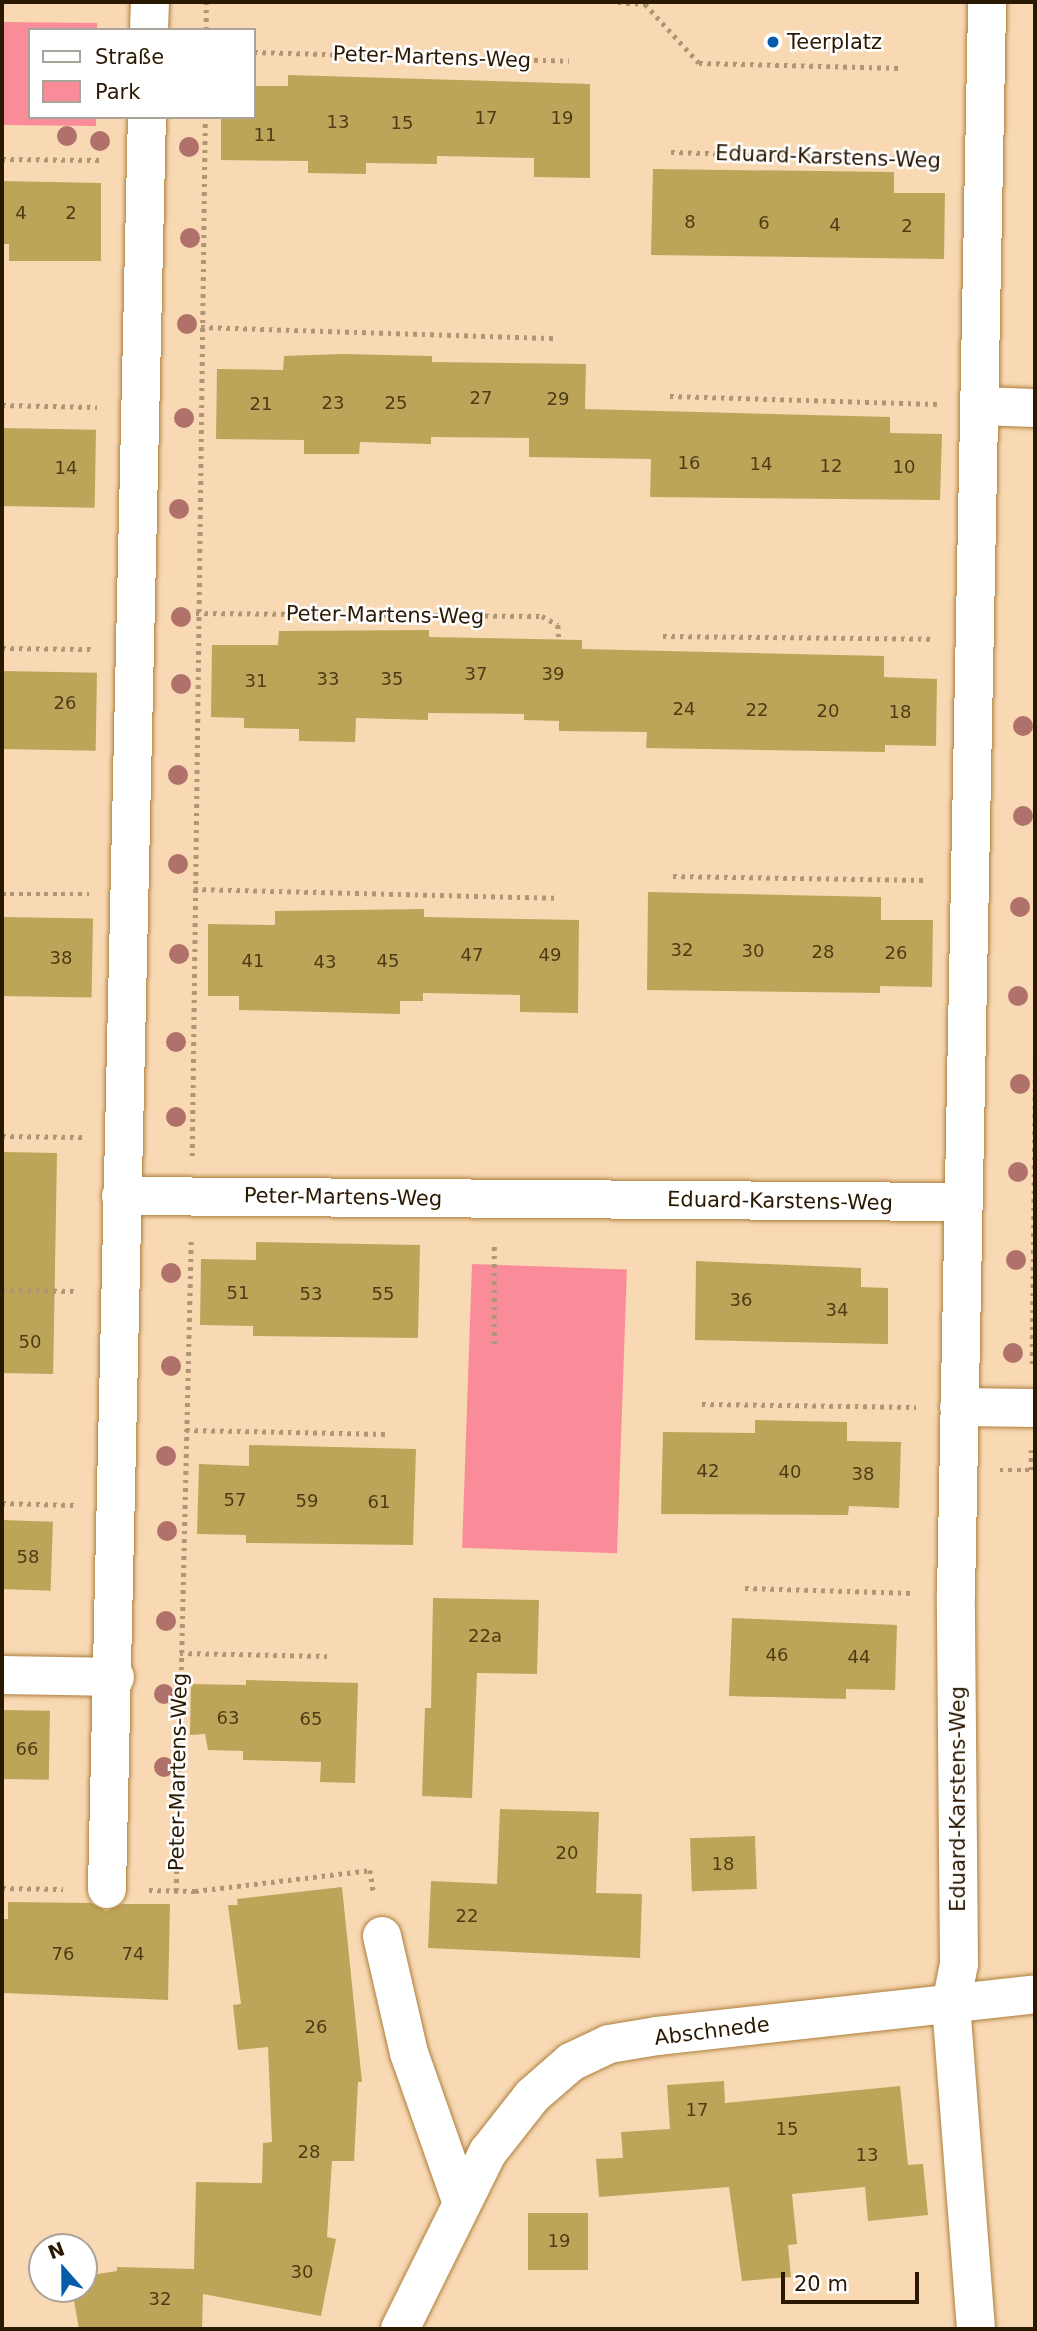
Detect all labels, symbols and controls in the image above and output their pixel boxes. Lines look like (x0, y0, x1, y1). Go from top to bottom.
legend (28, 28, 256, 119)
place label: Teerplatz (787, 29, 882, 55)
marker: Teerplatz (765, 34, 781, 50)
street label: Peter-Martens-Weg (332, 41, 532, 73)
text: Straße (95, 45, 164, 69)
text: Park (95, 80, 140, 104)
house number: 17 (475, 107, 497, 129)
house number: 19 (551, 107, 573, 129)
house number: 13 (327, 111, 349, 133)
house number: 15 (391, 112, 413, 134)
house number: 11 (254, 124, 276, 146)
street label: Eduard-Karstens-Weg (715, 140, 941, 174)
house number: 4 (15, 202, 27, 224)
house number: 2 (65, 202, 77, 224)
house number: 8 (684, 211, 696, 233)
house number: 6 (758, 212, 770, 234)
house number: 4 (829, 214, 841, 236)
house number: 2 (901, 215, 913, 237)
house number: 27 (470, 387, 492, 409)
house number: 29 (547, 388, 569, 410)
house number: 23 (322, 392, 344, 414)
house number: 25 (385, 392, 407, 414)
house number: 21 (250, 393, 272, 415)
house number: 16 (678, 452, 700, 474)
house number: 14 (750, 453, 772, 475)
house number: 12 (820, 455, 842, 477)
house number: 10 (893, 456, 915, 478)
house number: 14 (55, 457, 77, 479)
street label: Peter-Martens-Weg (286, 601, 484, 629)
house number: 37 (465, 663, 487, 685)
house number: 39 (542, 663, 564, 685)
house number: 33 (317, 668, 339, 690)
house number: 35 (381, 668, 403, 690)
house number: 31 (245, 670, 267, 692)
house number: 26 (54, 692, 76, 714)
house number: 24 (673, 698, 695, 720)
house number: 22 (746, 699, 768, 721)
house number: 20 (817, 700, 839, 722)
house number: 18 (889, 701, 911, 723)
house number: 32 (671, 939, 693, 961)
house number: 30 (742, 940, 764, 962)
house number: 28 (812, 941, 834, 963)
house number: 26 (885, 942, 907, 964)
house number: 47 (461, 944, 483, 966)
house number: 49 (539, 944, 561, 966)
house number: 38 (50, 947, 72, 969)
house number: 41 (242, 950, 264, 972)
house number: 45 (377, 950, 399, 972)
house number: 43 (314, 951, 336, 973)
street label: Peter-Martens-Weg (244, 1183, 442, 1211)
street label: Eduard-Karstens-Weg (667, 1186, 893, 1216)
house number: 51 (227, 1282, 249, 1304)
house number: 53 (300, 1283, 322, 1305)
house number: 55 (372, 1283, 394, 1305)
house number: 36 (730, 1289, 752, 1311)
house number: 34 (826, 1299, 848, 1321)
house number: 50 (19, 1331, 41, 1353)
house number: 42 (697, 1460, 719, 1482)
house number: 40 (779, 1461, 801, 1483)
house number: 38 (852, 1463, 874, 1485)
house number: 57 (224, 1489, 246, 1511)
house number: 59 (296, 1490, 318, 1512)
house number: 61 (368, 1491, 390, 1513)
house number: 58 (17, 1546, 39, 1568)
house number: 22a (468, 1625, 502, 1647)
house number: 46 (766, 1644, 788, 1666)
house number: 44 (848, 1646, 870, 1668)
street label: Peter-Martens-Weg (164, 1673, 192, 1871)
street label: Eduard-Karstens-Weg (945, 1686, 971, 1912)
house number: 63 (217, 1707, 239, 1729)
house number: 65 (300, 1708, 322, 1730)
house number: 66 (16, 1738, 38, 1760)
house number: 20 (556, 1842, 578, 1864)
house number: 18 (712, 1853, 734, 1875)
house number: 22 (456, 1905, 478, 1927)
house number: 76 (52, 1943, 74, 1965)
house number: 74 (122, 1943, 144, 1965)
street label: Abschnede (653, 2011, 771, 2051)
house number: 26 (305, 2016, 327, 2038)
house number: 17 (686, 2099, 708, 2121)
house number: 15 (776, 2118, 798, 2140)
house number: 28 (298, 2141, 320, 2163)
house number: 13 (856, 2144, 878, 2166)
house number: 19 (548, 2230, 570, 2252)
north arrow (28, 2233, 98, 2303)
text: N (45, 2237, 68, 2263)
scale bar (785, 2258, 923, 2302)
house number: 30 (291, 2261, 313, 2283)
text: 20 m (794, 2272, 848, 2296)
house number: 32 (149, 2288, 171, 2310)

